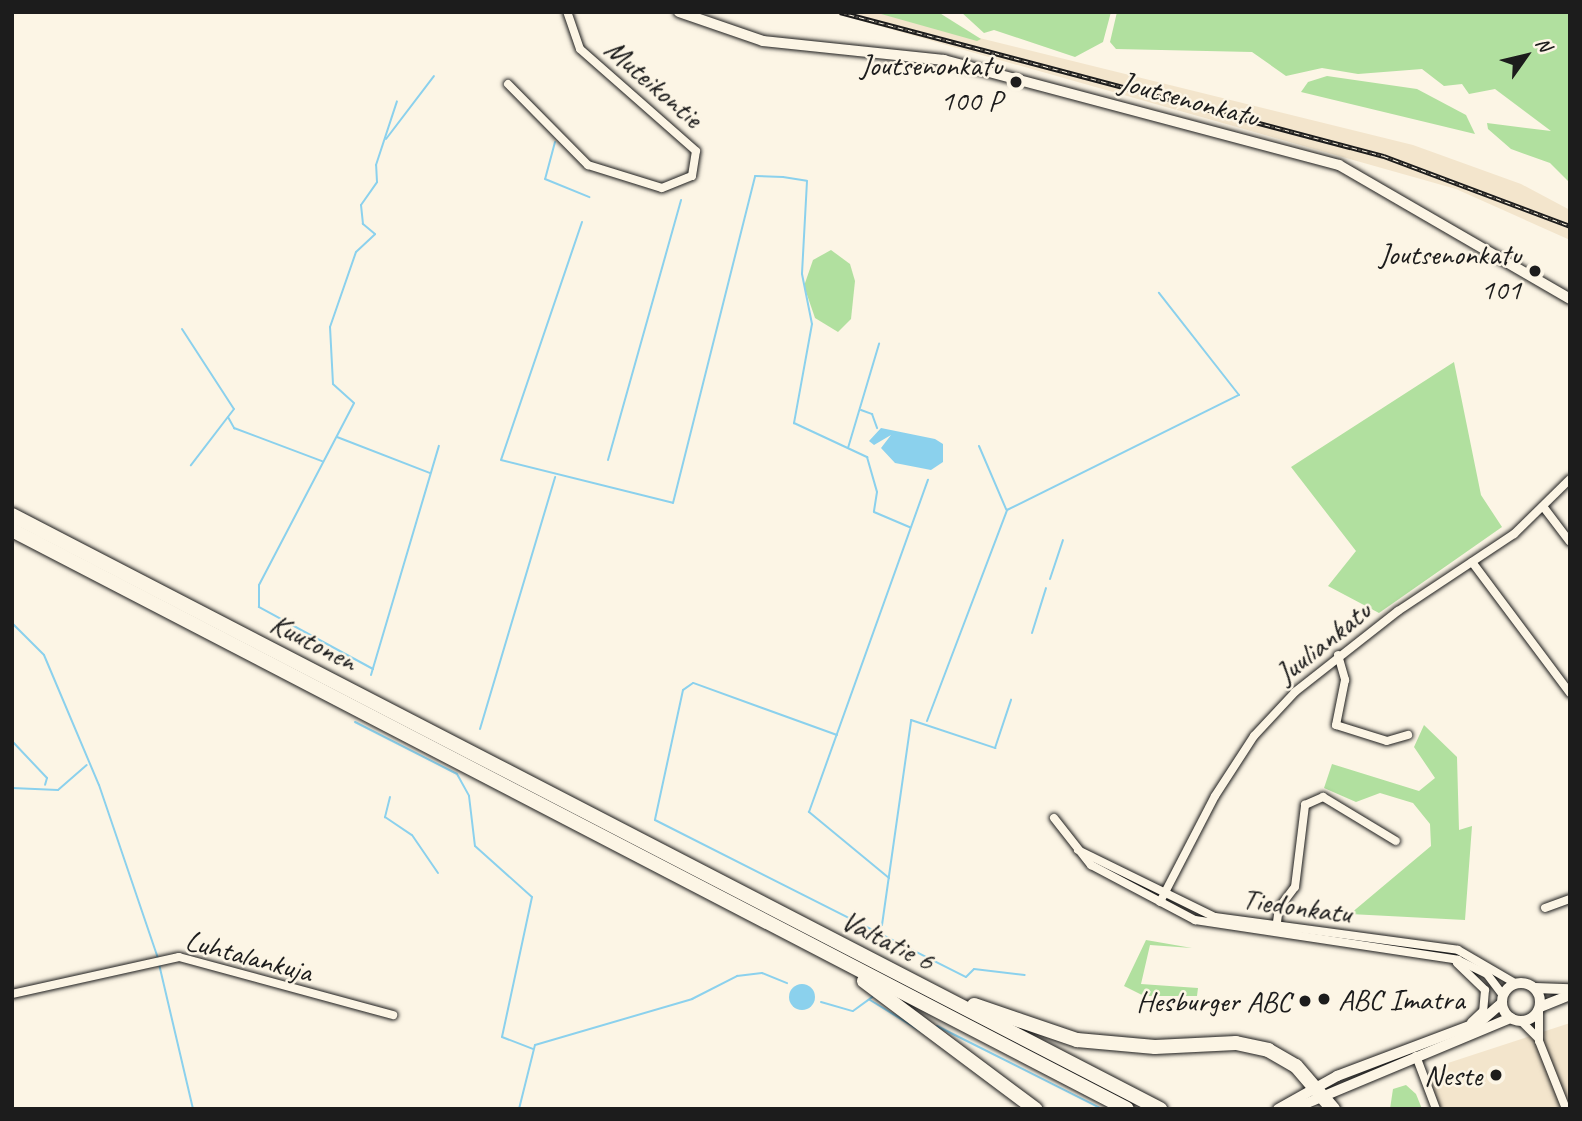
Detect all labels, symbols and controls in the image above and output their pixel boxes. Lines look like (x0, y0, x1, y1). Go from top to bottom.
north arrow (1491, 21, 1561, 91)
street label: Muteikontie (598, 31, 710, 135)
text: N (1530, 33, 1557, 56)
place label: Joutsenonkatu 100 P (860, 47, 1002, 118)
street label: Joutsenonkatu (1116, 63, 1262, 135)
marker: Joutsenonkatu 100 P (1008, 74, 1024, 90)
place label: Joutsenonkatu 101 (1379, 236, 1521, 306)
marker: Joutsenonkatu 101 (1527, 263, 1543, 279)
street label: Juuliankatu (1268, 593, 1378, 691)
street label: Kuutonen (265, 605, 363, 679)
street label: Tiedonkatu (1240, 881, 1354, 931)
street label: Valtatie 6 (836, 901, 940, 979)
street label: Luhtalankuja (182, 922, 316, 990)
place label: ABC Imatra (1338, 981, 1464, 1017)
place label: Hesburger ABC (1136, 983, 1291, 1019)
marker: ABC Imatra (1316, 991, 1332, 1007)
marker: Hesburger ABC (1297, 993, 1313, 1009)
place label: Neste (1424, 1057, 1482, 1093)
marker: Neste (1488, 1067, 1504, 1083)

